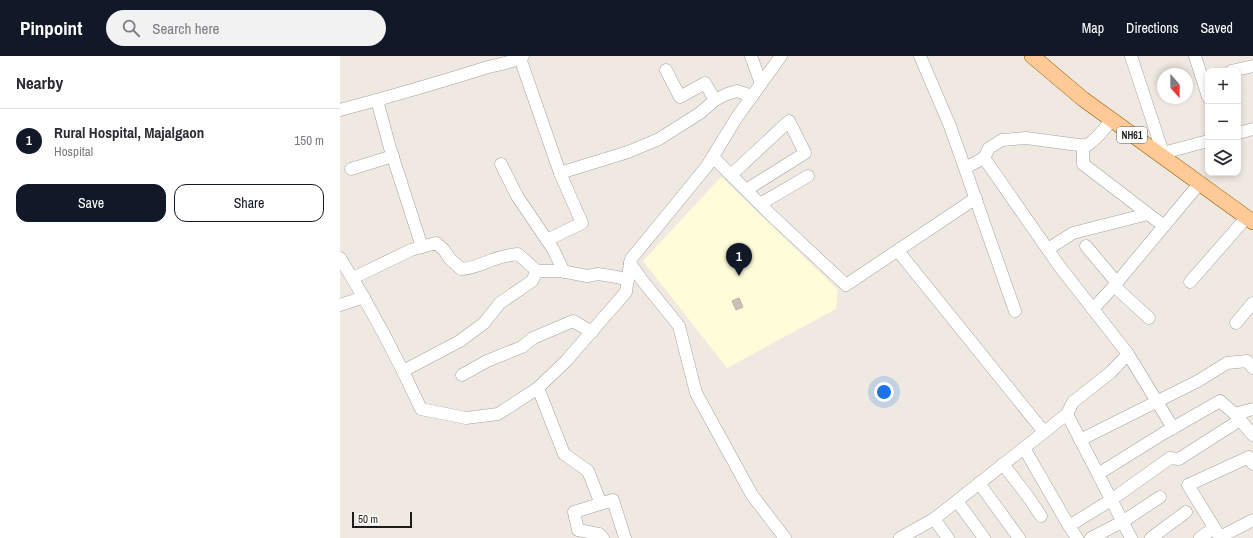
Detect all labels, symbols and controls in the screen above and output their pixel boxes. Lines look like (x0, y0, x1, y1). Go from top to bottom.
search box (106, 10, 386, 46)
text: Pinpoint (20, 15, 82, 41)
icon: search (120, 17, 142, 39)
text: Search here (152, 18, 219, 39)
text: Map (1082, 19, 1104, 37)
text: Directions (1126, 19, 1178, 37)
text: Saved (1200, 19, 1233, 37)
north arrow (1157, 68, 1193, 104)
map controls (1205, 68, 1241, 176)
button: + (1205, 68, 1241, 104)
text: Nearby (16, 71, 63, 94)
button: − (1205, 104, 1241, 140)
text: Rural Hospital, Majalgaon (54, 122, 204, 143)
road number: NH61 (1117, 127, 1147, 143)
text: 1 (26, 132, 32, 149)
text: 150 m (294, 132, 324, 149)
button: layers (1205, 140, 1241, 176)
text: Hospital (54, 143, 93, 160)
button: Save (16, 184, 166, 222)
button: Share (174, 184, 324, 222)
pin: 1 (726, 243, 752, 276)
your location (874, 382, 894, 402)
scale bar (352, 510, 412, 529)
text: 50 m (358, 512, 378, 526)

